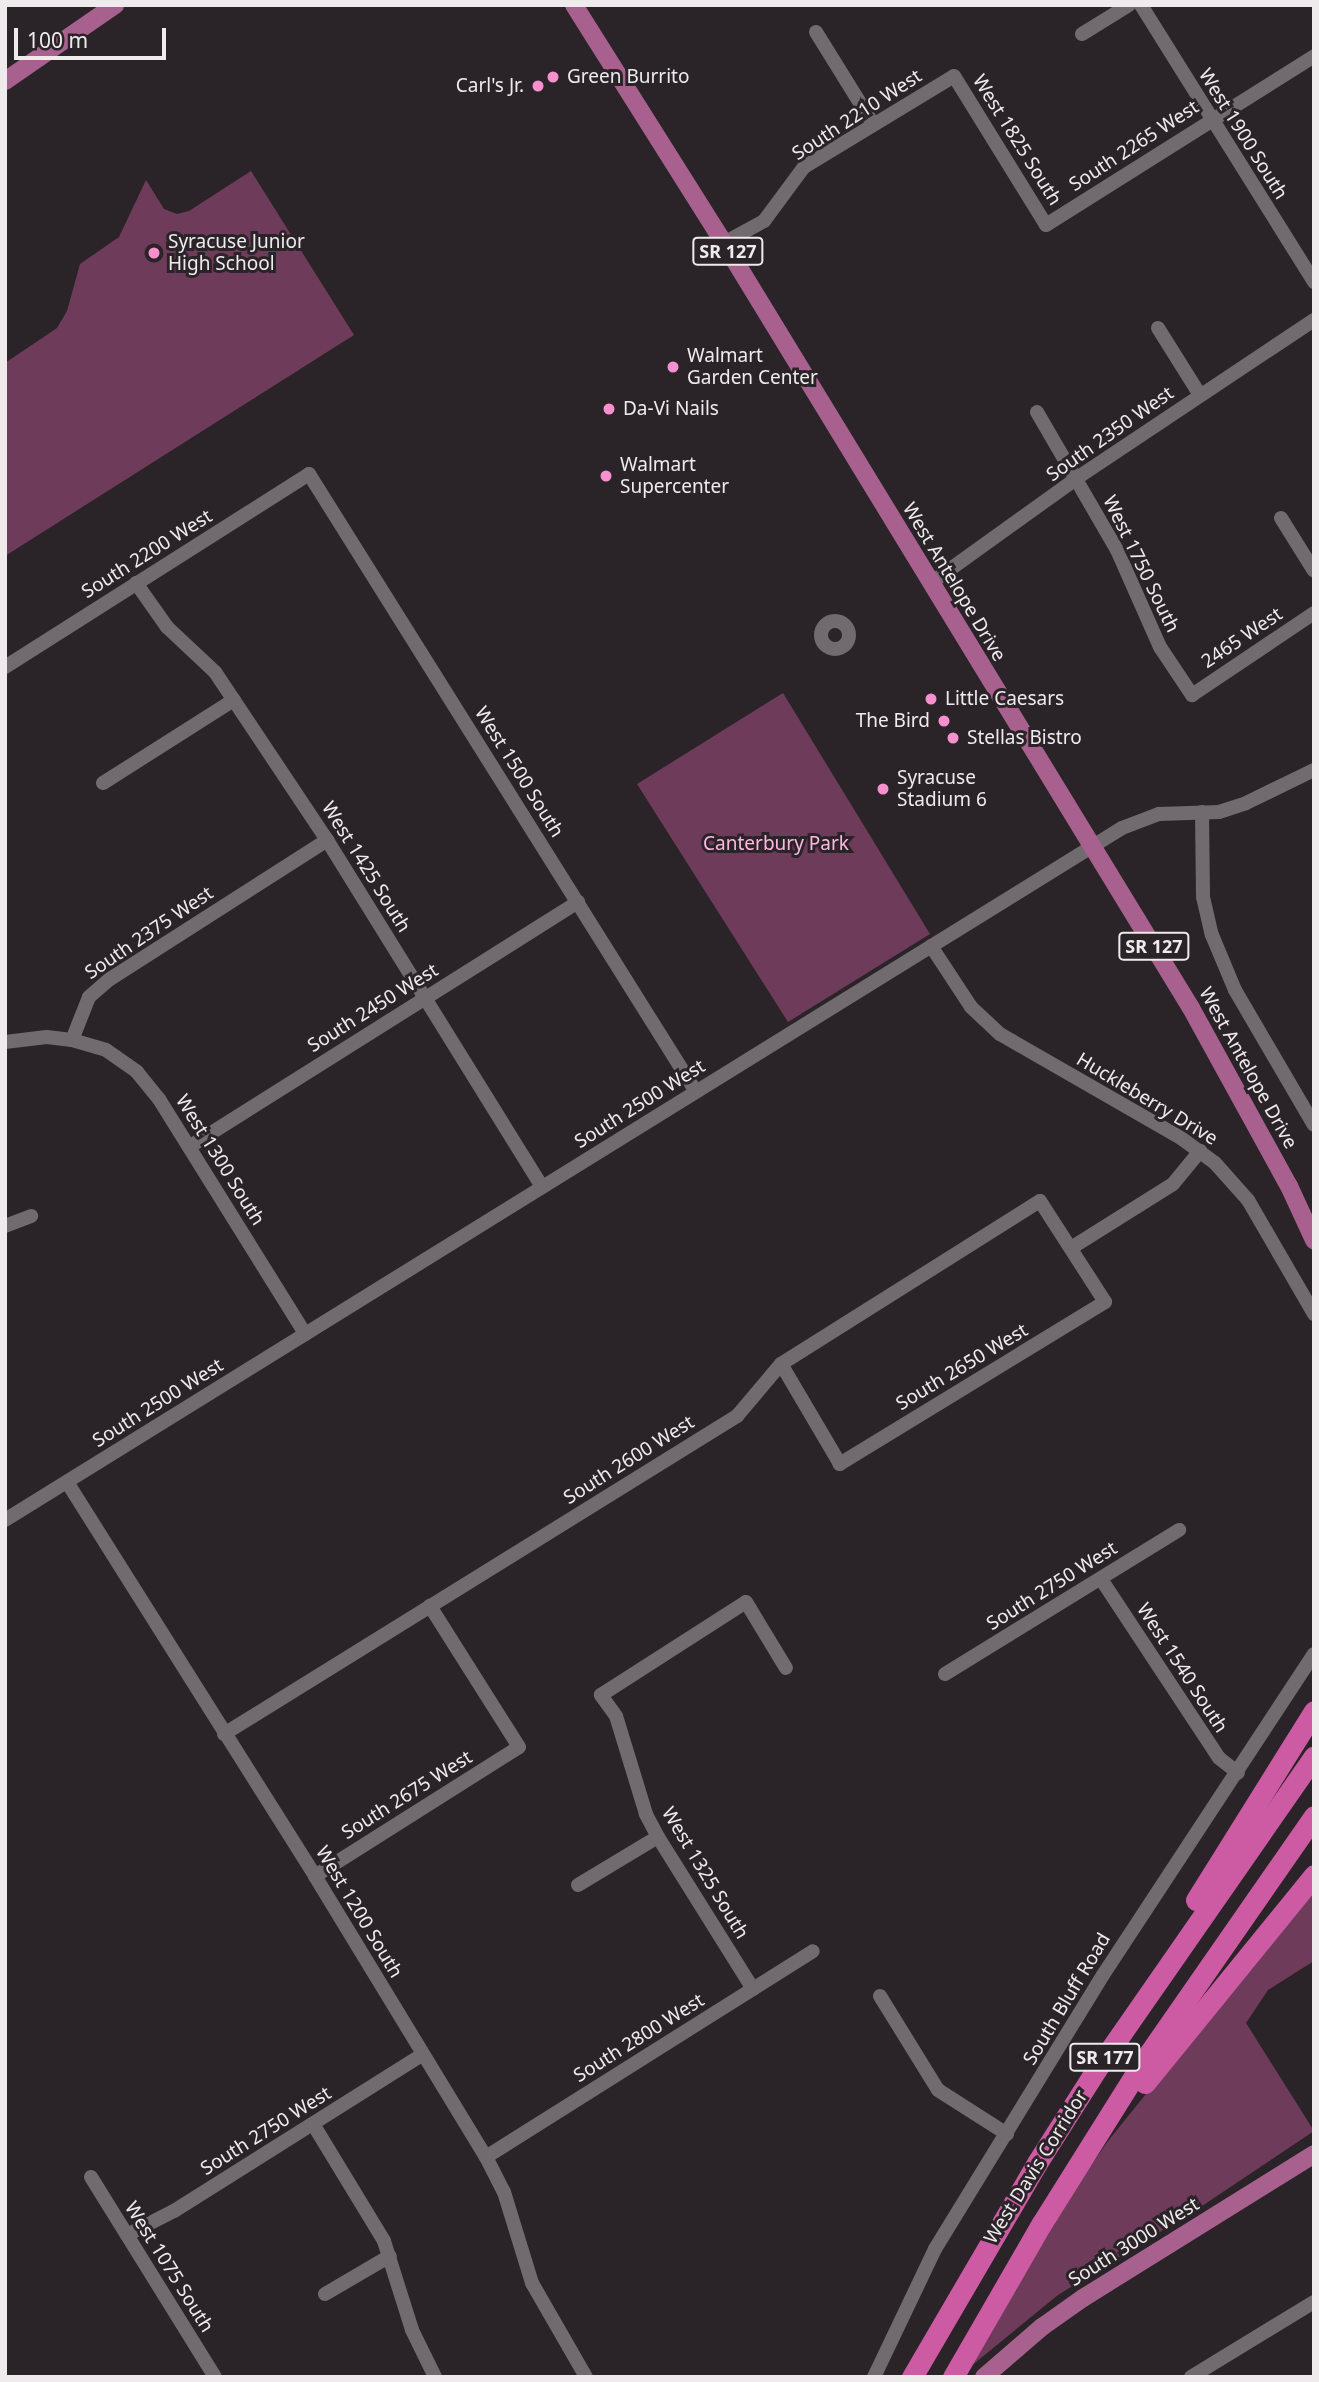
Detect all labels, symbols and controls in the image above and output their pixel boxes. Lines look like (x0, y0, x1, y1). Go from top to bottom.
scale bar (18, 14, 170, 58)
text: 100 m (27, 26, 88, 54)
street label: South 2210 West (788, 65, 926, 165)
street label: West 1900 South (1194, 65, 1292, 203)
place label: Green Burrito (567, 66, 689, 88)
marker: Green Burrito (545, 69, 561, 85)
street label: West 1825 South (968, 71, 1066, 209)
place label: Carl's Jr. (456, 75, 524, 97)
marker: Carl's Jr. (530, 78, 546, 94)
street label: South 2265 West (1065, 96, 1203, 196)
place label: Syracuse Junior High School (168, 231, 305, 275)
road number: SR 127 (691, 236, 765, 265)
marker: Syracuse Junior High School (146, 245, 162, 261)
place label: Walmart Garden Center (687, 345, 818, 389)
marker: Walmart Garden Center (665, 359, 681, 375)
street label: South 2350 West (1042, 382, 1178, 486)
place label: Da-Vi Nails (623, 398, 719, 420)
marker: Da-Vi Nails (601, 401, 617, 417)
place label: Walmart Supercenter (620, 454, 729, 498)
marker: Walmart Supercenter (598, 468, 614, 484)
street label: West 1750 South (1098, 492, 1184, 636)
street label: West Antelope Drive (898, 499, 1010, 665)
street label: South 2200 West (78, 505, 216, 603)
street label: 2465 West (1197, 603, 1287, 673)
place label: Little Caesars (945, 688, 1064, 710)
marker: Little Caesars (923, 691, 939, 707)
street label: West 1500 South (470, 703, 568, 841)
place label: The Bird (856, 710, 930, 732)
marker: The Bird (936, 713, 952, 729)
place label: Stellas Bistro (967, 727, 1082, 749)
marker: Stellas Bistro (945, 730, 961, 746)
place label: Syracuse Stadium 6 (897, 767, 987, 811)
marker: Syracuse Stadium 6 (875, 781, 891, 797)
street label: West 1425 South (317, 798, 415, 936)
park label: Canterbury Park (703, 833, 849, 855)
street label: South 2375 West (81, 882, 217, 984)
road number: SR 127 (1117, 931, 1191, 960)
street label: South 2450 West (304, 959, 442, 1057)
street label: West Antelope Drive (1194, 983, 1302, 1153)
street label: Huckleberry Drive (1072, 1048, 1222, 1150)
street label: South 2500 West (571, 1055, 709, 1153)
street label: West 1300 South (171, 1091, 269, 1229)
street label: South 2650 West (892, 1319, 1032, 1415)
street label: South 2500 West (89, 1354, 227, 1452)
street label: South 2600 West (560, 1411, 698, 1509)
street label: South 2750 West (983, 1537, 1121, 1635)
street label: West 1540 South (1132, 1599, 1232, 1737)
street label: South 2675 West (338, 1746, 476, 1844)
street label: West 1325 South (657, 1803, 753, 1943)
street label: West 1200 South (311, 1842, 407, 1982)
street label: South Bluff Road (1019, 1929, 1115, 2069)
street label: South 2800 West (570, 1989, 708, 2087)
road number: SR 177 (1068, 2042, 1142, 2071)
street label: South 2750 West (197, 2082, 335, 2180)
street label: West Davis Corridor (979, 2086, 1093, 2248)
street label: South 3000 West (1065, 2193, 1203, 2291)
street label: West 1075 South (120, 2198, 218, 2336)

